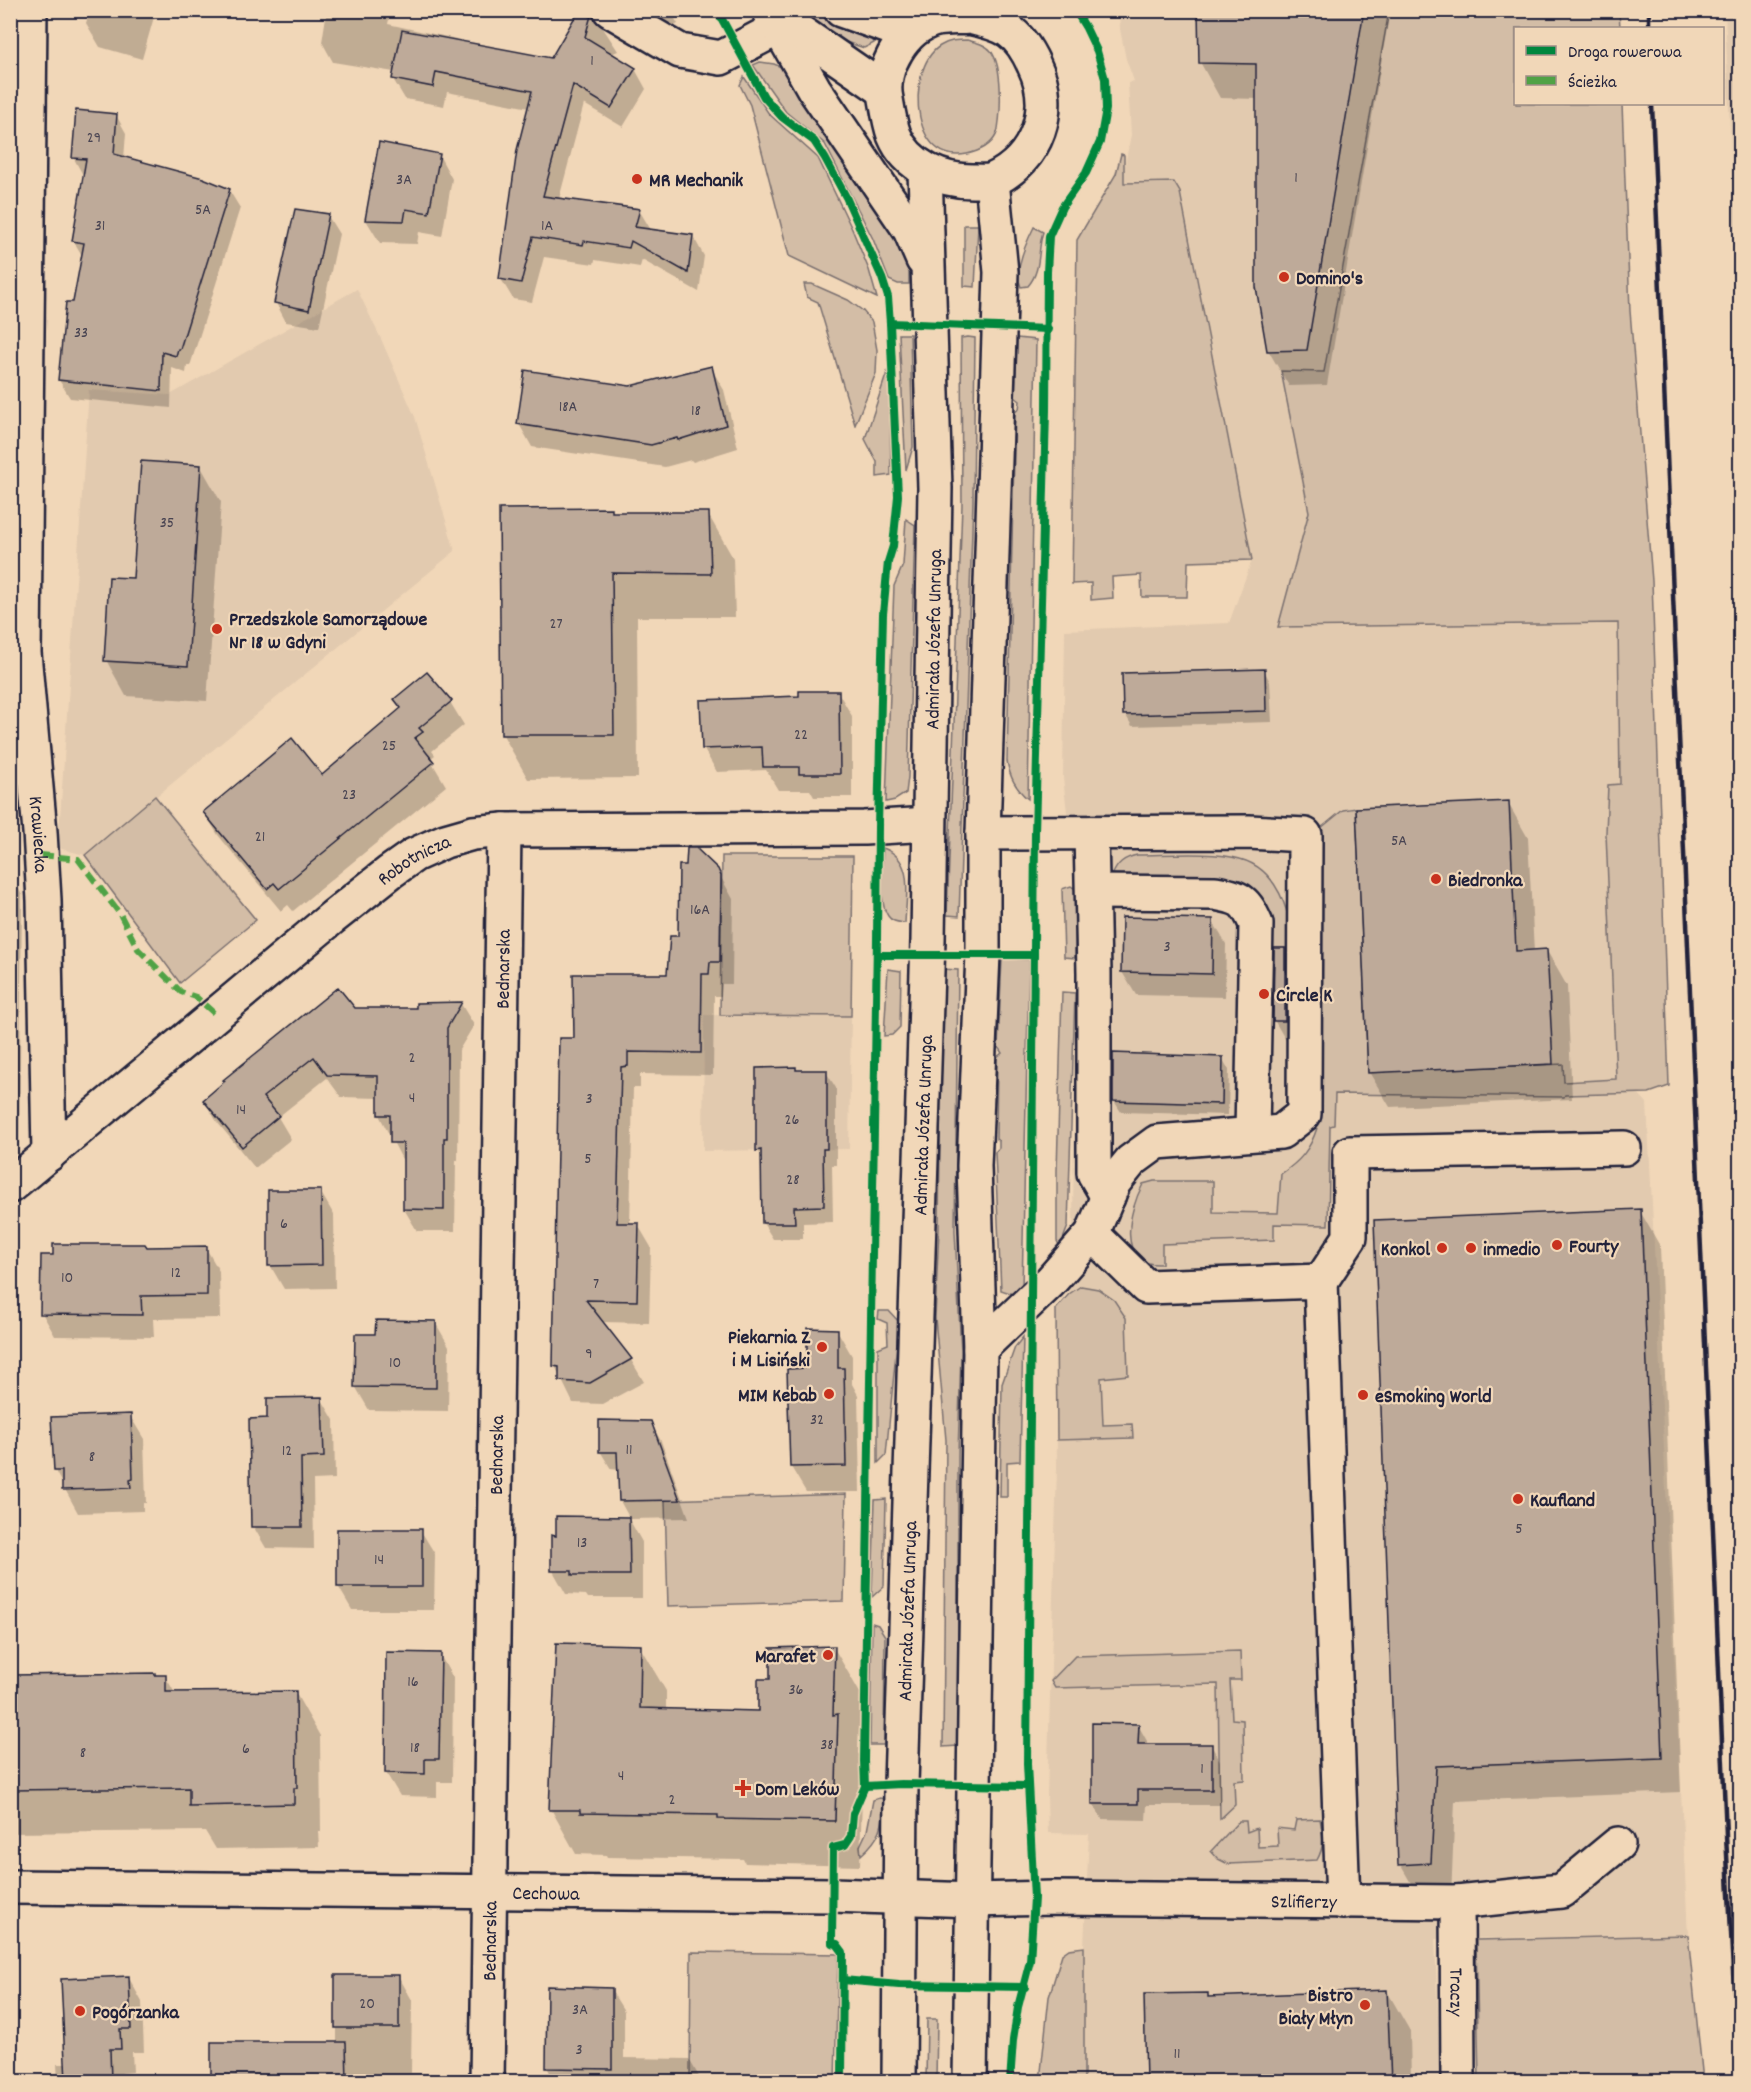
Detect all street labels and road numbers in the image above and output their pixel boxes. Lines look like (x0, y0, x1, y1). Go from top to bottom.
street label: Admirała Józefa Unruga (920, 549, 951, 730)
street label: Krawiecka (20, 795, 53, 874)
street label: Robotnicza (372, 829, 457, 894)
street label: Bednarska (491, 928, 520, 1009)
street label: Admirała Józefa Unruga (908, 1034, 942, 1216)
street label: Bednarska (484, 1414, 513, 1495)
street label: Admirała Józefa Unruga (893, 1520, 926, 1702)
street label: Cechowa (512, 1881, 580, 1910)
street label: Szlifierzy (1271, 1889, 1338, 1918)
street label: Bednarska (477, 1900, 506, 1981)
street label: Traczy (1440, 1968, 1469, 2017)

